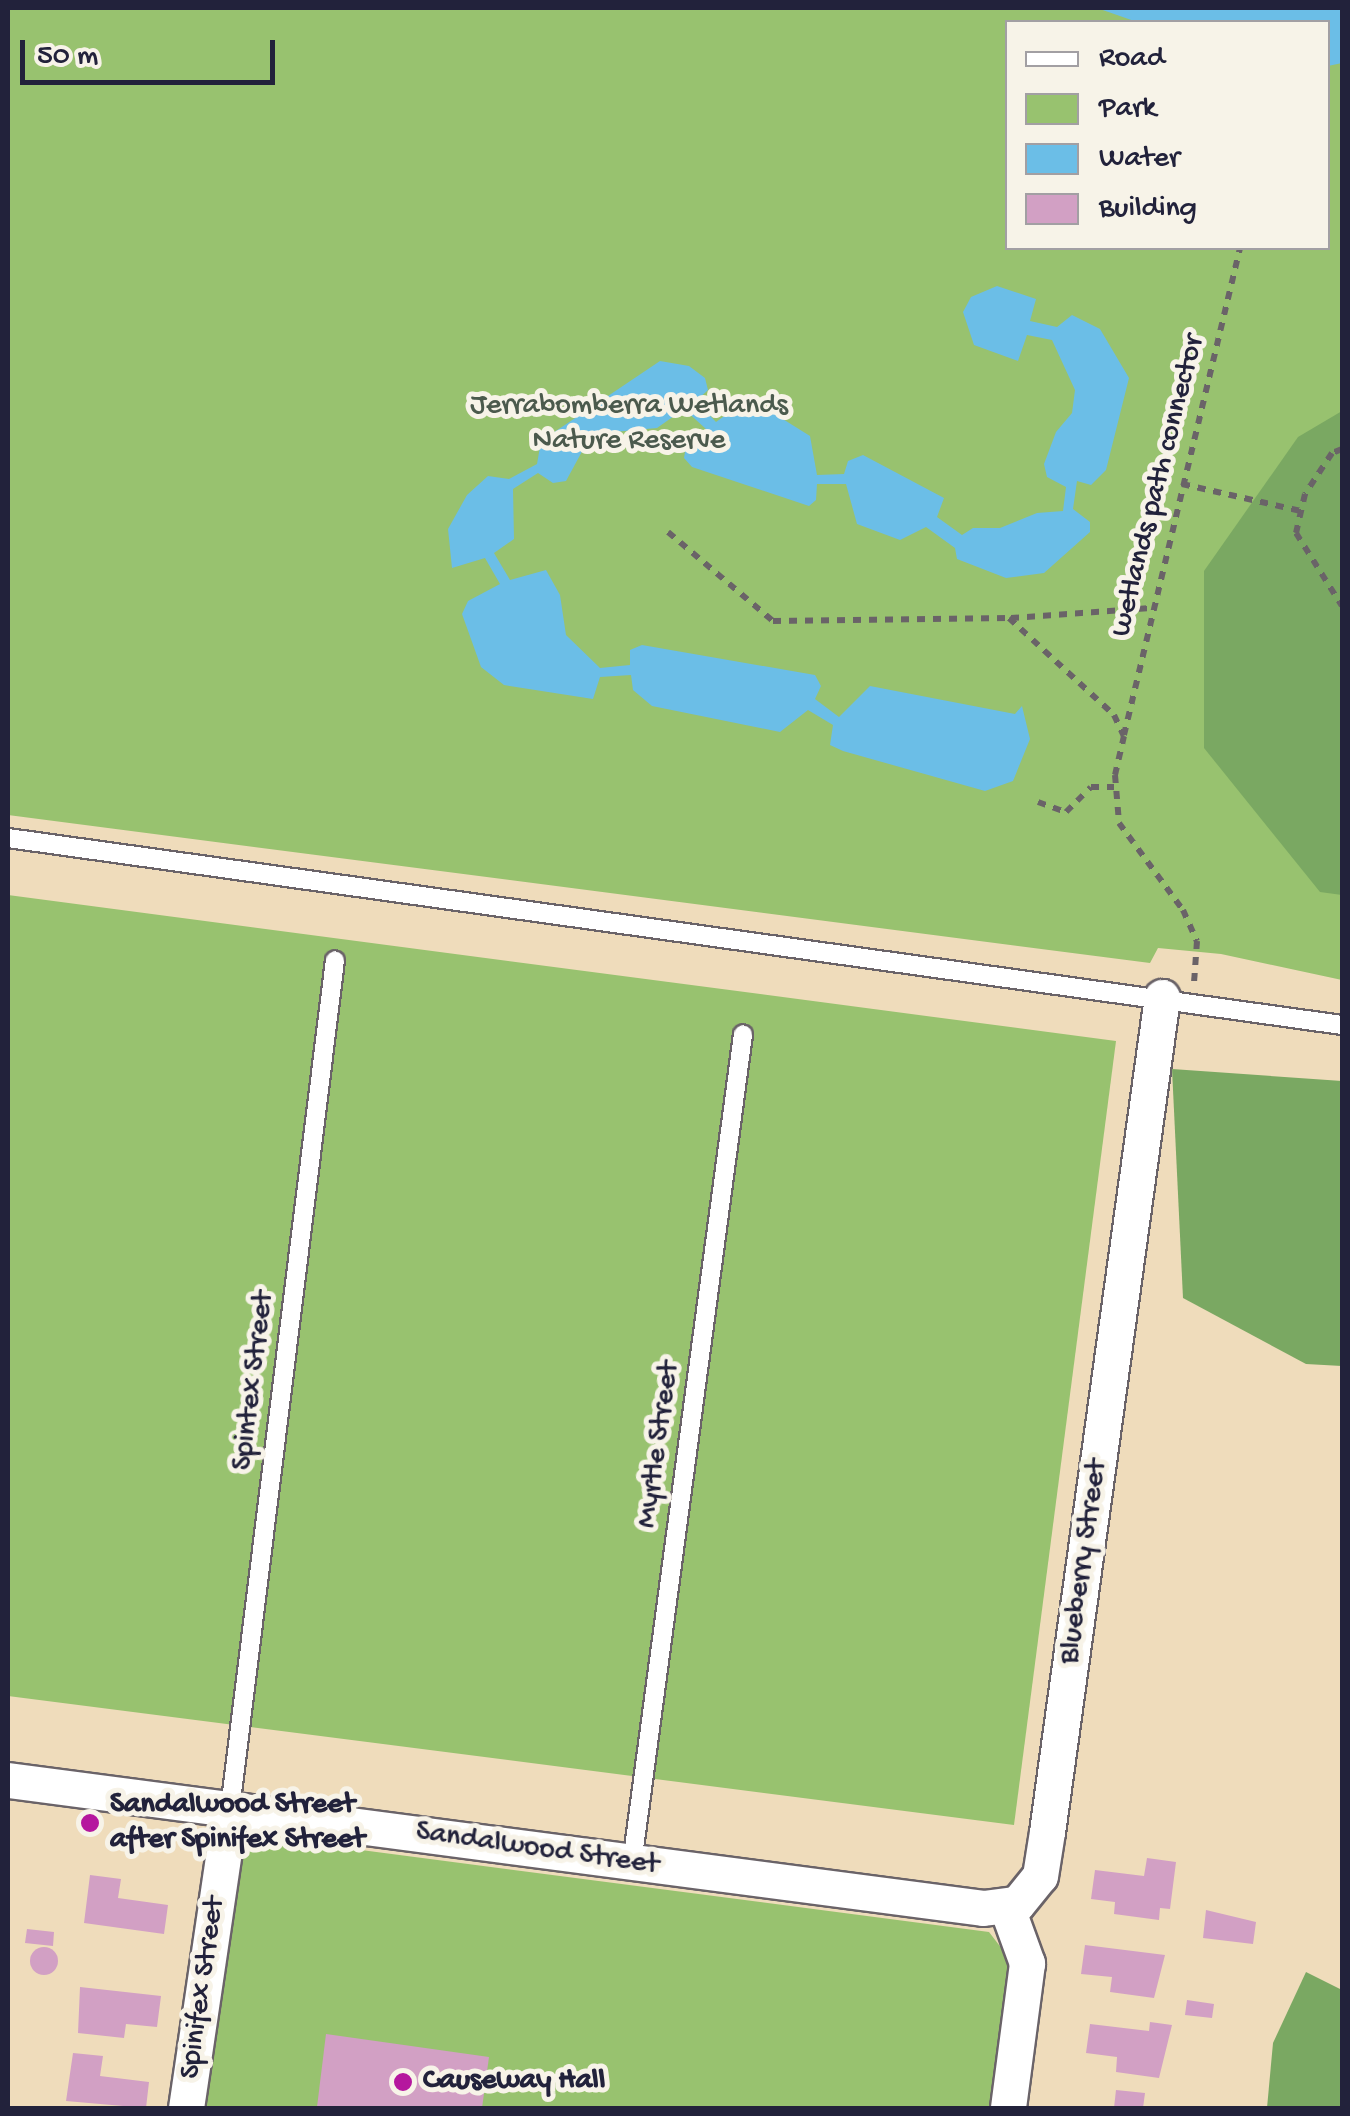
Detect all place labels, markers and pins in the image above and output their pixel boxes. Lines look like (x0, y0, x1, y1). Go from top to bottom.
place label: Sandalwood Street after Spinifex Street (110, 1788, 365, 1858)
marker: Sandalwood Street after Spinifex Street (79, 1812, 101, 1834)
place label: Causeway Hall (423, 2064, 605, 2100)
marker: Causeway Hall (392, 2071, 414, 2093)

